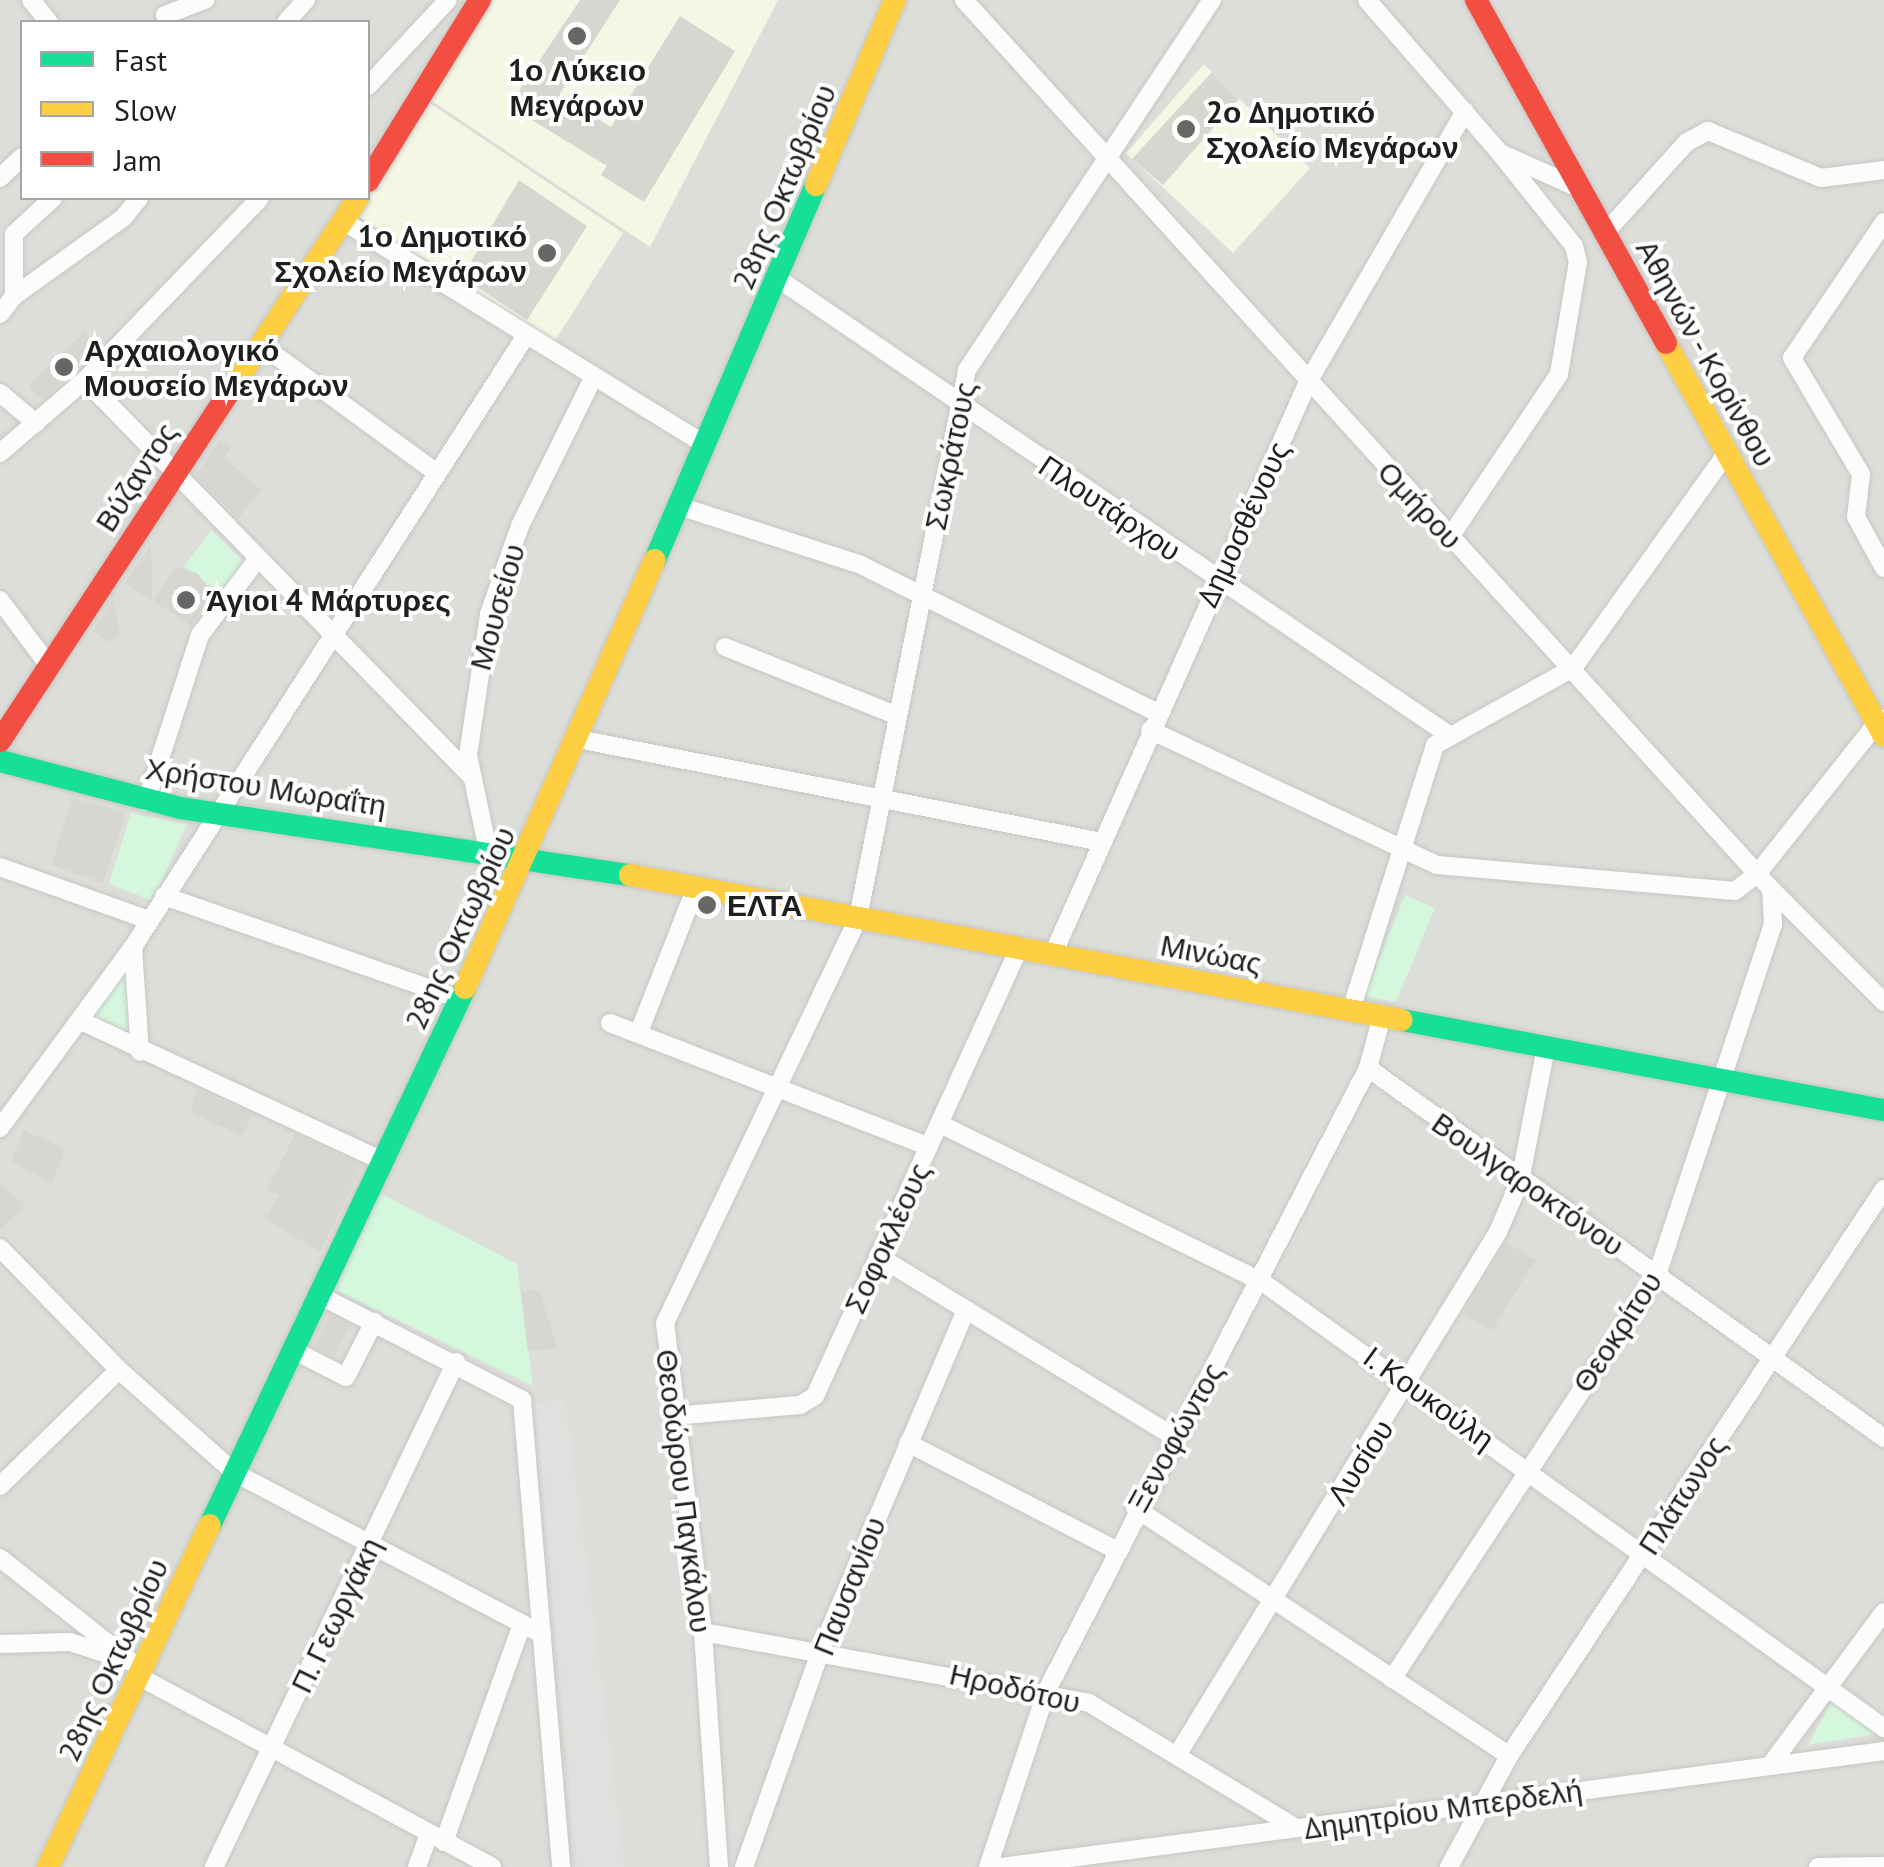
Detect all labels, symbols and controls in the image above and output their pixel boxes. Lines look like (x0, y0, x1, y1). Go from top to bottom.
legend (20, 20, 370, 200)
marker: 1ο Λύκειο Μεγάρων (566, 25, 588, 47)
text: Fast (114, 40, 167, 79)
place label: 1ο Λύκειο Μεγάρων (508, 52, 646, 122)
street label: 28ης Οκτωβρίου (725, 79, 843, 295)
text: Slow (114, 90, 177, 129)
place label: 2ο Δημοτικό Σχολείο Μεγάρων (1206, 94, 1459, 164)
marker: 2ο Δημοτικό Σχολείο Μεγάρων (1175, 118, 1197, 140)
text: Jam (114, 140, 162, 179)
place label: 1ο Δημοτικό Σχολείο Μεγάρων (274, 218, 527, 288)
street label: Αθηνών - Κορίνθου (1628, 231, 1784, 475)
marker: 1ο Δημοτικό Σχολείο Μεγάρων (536, 242, 558, 264)
place label: Αρχαιολογικό Μουσείο Μεγάρων (84, 332, 349, 402)
marker: Αρχαιολογικό Μουσείο Μεγάρων (53, 356, 75, 378)
street label: Σωκράτους (917, 379, 983, 533)
street label: Βύζαντος (88, 416, 184, 538)
street label: Δημοσθένους (1189, 436, 1297, 612)
street label: Πλουτάρχου (1032, 447, 1188, 569)
street label: Ομήρου (1370, 454, 1470, 556)
street label: Μουσείου (462, 540, 532, 674)
place label: Άγιοι 4 Μάρτυρες (206, 582, 451, 618)
marker: Άγιοι 4 Μάρτυρες (175, 589, 197, 611)
street label: Χρήστου Μωραΐτη (143, 750, 389, 824)
street label: 28ης Οκτωβρίου (397, 821, 523, 1035)
place label: ΕΛΤΑ (727, 887, 802, 923)
marker: ΕΛΤΑ (696, 894, 718, 916)
street label: Μινώας (1158, 927, 1264, 981)
street label: Βουλγαροκτόνου (1425, 1104, 1631, 1264)
street label: Σοφοκλέους (836, 1157, 938, 1319)
street label: Θεοκρίτου (1565, 1265, 1669, 1399)
street label: Ι. Κουκούλη (1356, 1338, 1502, 1458)
street label: Θεοδώρου Παγκάλου (649, 1347, 719, 1635)
street label: Ξενοφώντος (1119, 1356, 1231, 1518)
street label: Λυσίου (1319, 1412, 1401, 1512)
street label: Πλάτωνος (1630, 1429, 1734, 1561)
street label: Παυσανίου (805, 1512, 893, 1660)
street label: Π. Γεωργάκη (282, 1530, 390, 1700)
street label: 28ης Οκτωβρίου (50, 1553, 176, 1767)
street label: Ηροδότου (946, 1656, 1084, 1720)
street label: Δημητρίου Μπερδελή (1301, 1772, 1585, 1846)

